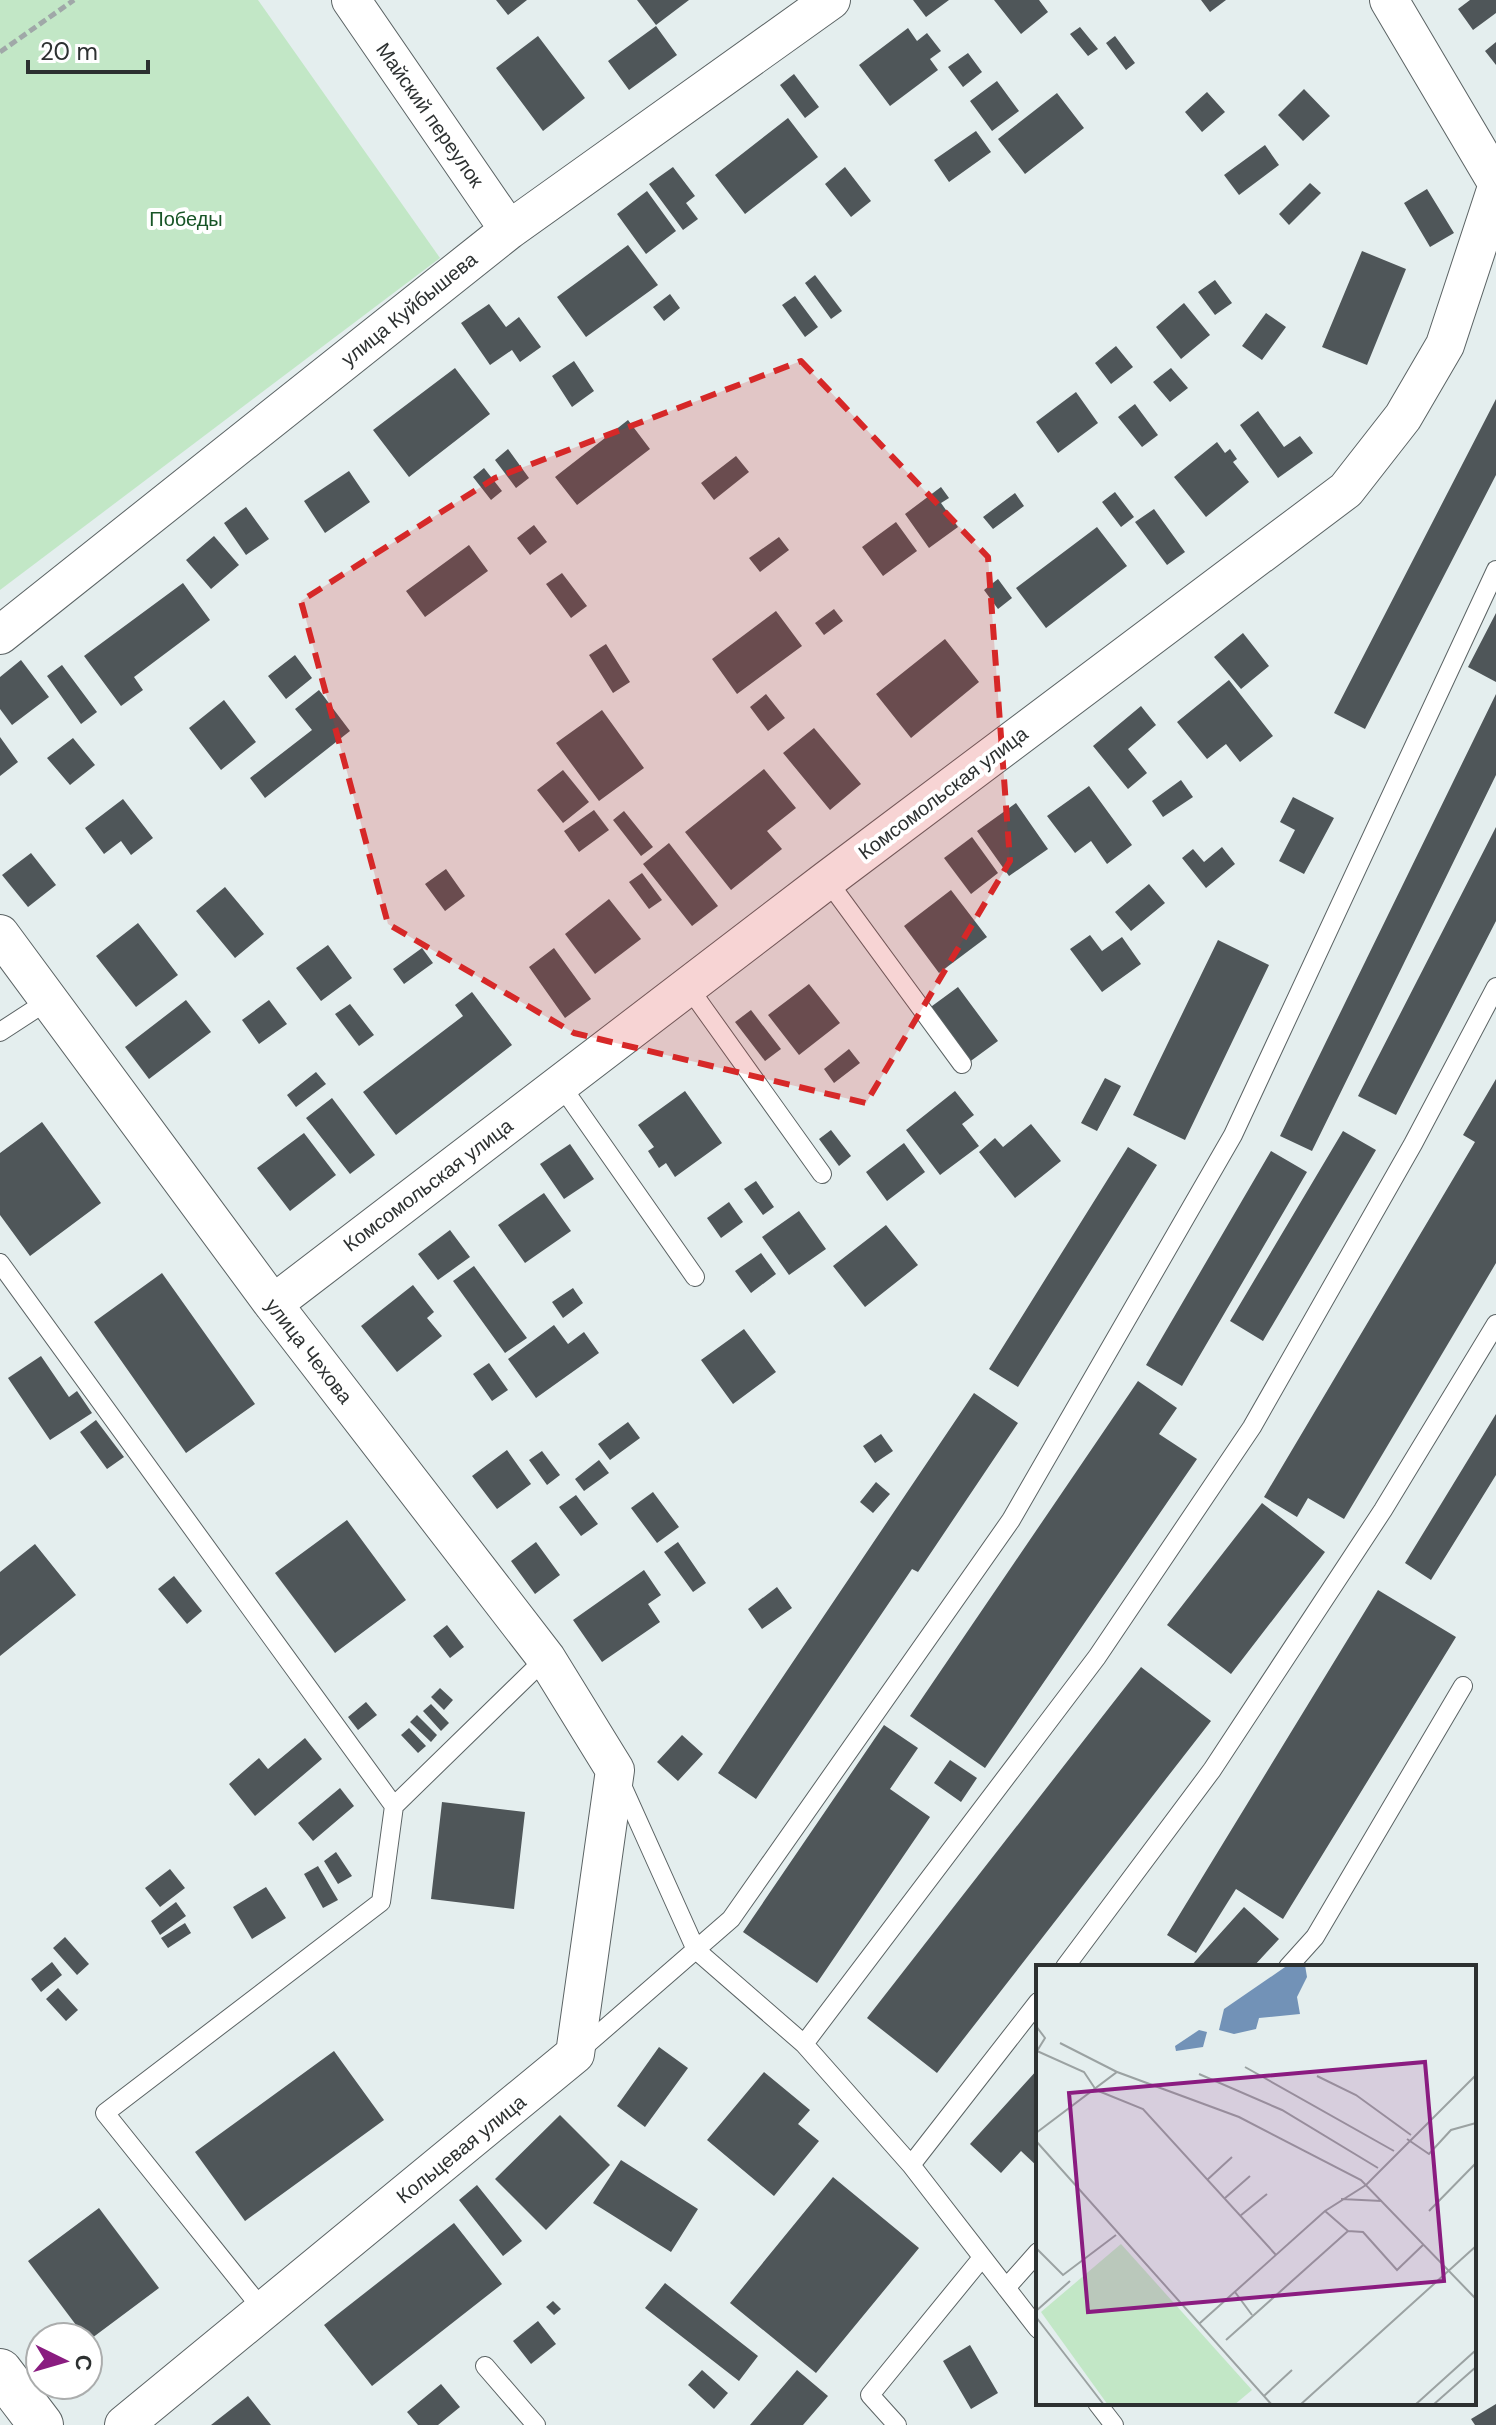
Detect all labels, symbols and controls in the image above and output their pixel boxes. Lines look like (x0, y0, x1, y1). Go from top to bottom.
scale bar (28, 24, 148, 74)
text: 20 m (40, 36, 98, 67)
street label: Майский переулок (370, 38, 490, 193)
park label: Победы (149, 206, 223, 232)
street label: улица Куйбышева (336, 246, 483, 372)
street label: Комсомольская улица (853, 720, 1034, 865)
street label: Комсомольская улица (338, 1112, 519, 1257)
street label: улица Чехова (260, 1293, 359, 1410)
inset map (1036, 1965, 1476, 2405)
street label: Кольцевая улица (391, 2088, 532, 2209)
north arrow (24, 2321, 104, 2401)
text: С (68, 2354, 99, 2372)

